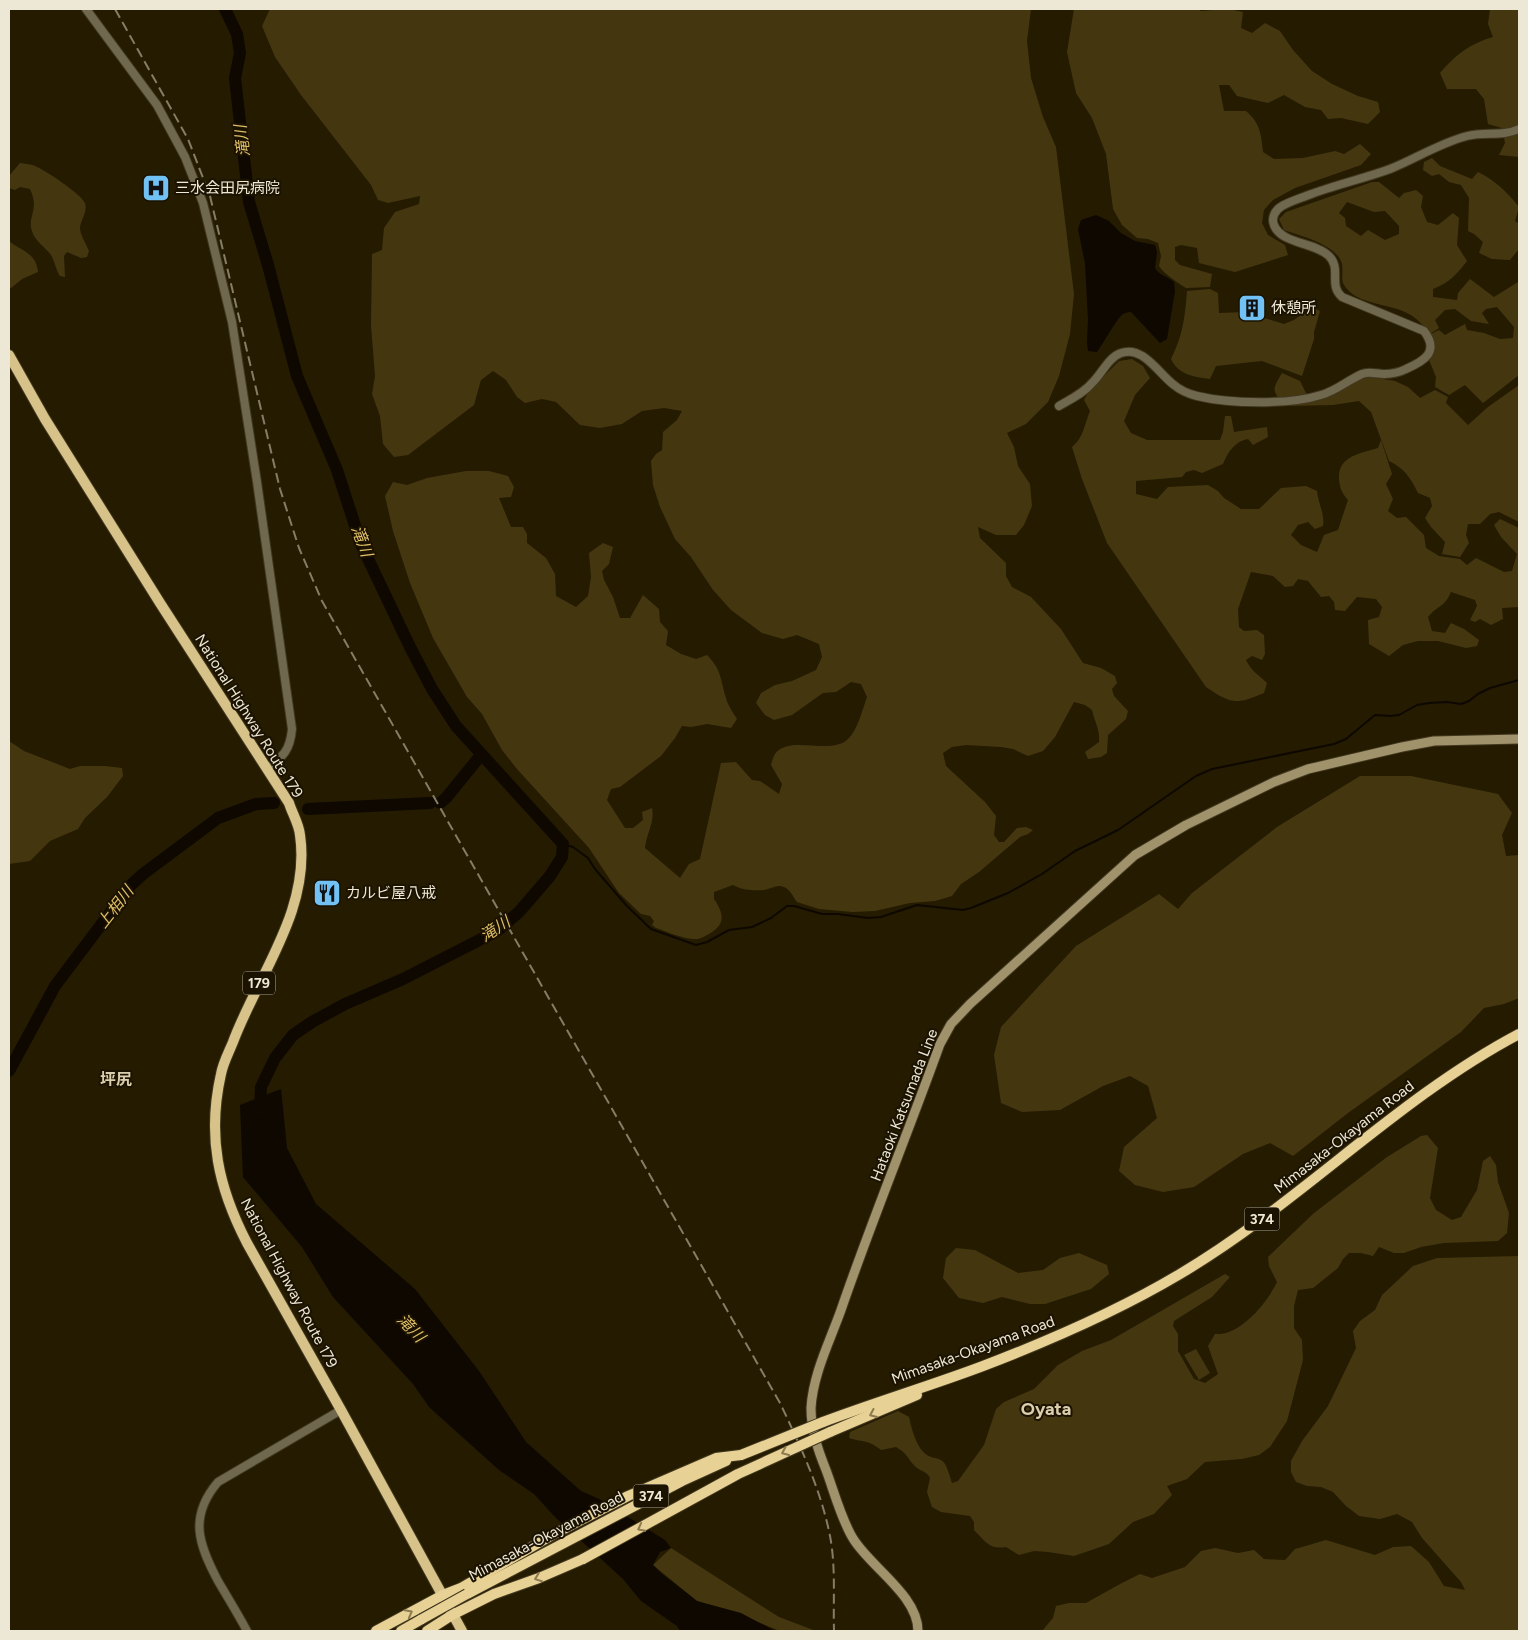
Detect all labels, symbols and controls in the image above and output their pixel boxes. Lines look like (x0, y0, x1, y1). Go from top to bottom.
water label: 滝川 (230, 122, 253, 158)
hospital icon: 三水会田尻病院 (141, 173, 171, 203)
place label: 三水会田尻病院 (175, 179, 280, 197)
building icon: 休憩所 (1237, 293, 1267, 323)
place label: 休憩所 (1271, 299, 1316, 317)
water label: 滝川 (347, 523, 377, 561)
street label: National Highway Route 179 (191, 631, 307, 801)
restaurant icon: カルビ屋八戒 (312, 878, 342, 908)
water label: 上相川 (93, 881, 138, 932)
place label: カルビ屋八戒 (346, 884, 436, 902)
water label: 滝川 (476, 911, 515, 946)
road number: 179 (243, 971, 275, 994)
street label: Hataoki Katsumada Line (867, 1026, 941, 1184)
district label: 坪尻 (100, 1070, 132, 1089)
street label: Mimasaka-Okayama Road (1270, 1077, 1418, 1197)
street label: National Highway Route 179 (237, 1195, 341, 1371)
road number: 374 (1244, 1208, 1280, 1230)
water label: 滝川 (393, 1310, 430, 1348)
street label: Mimasaka-Okayama Road (889, 1312, 1057, 1388)
district label: Oyata (1021, 1398, 1071, 1420)
one-way arrow (869, 1407, 878, 1418)
one-way arrow (781, 1446, 790, 1456)
road number: 374 (634, 1484, 668, 1508)
street label: Mimasaka-Okayama Road (466, 1488, 626, 1584)
one-way arrow (638, 1522, 647, 1532)
one-way arrow (534, 1572, 543, 1582)
one-way arrow (404, 1609, 413, 1619)

